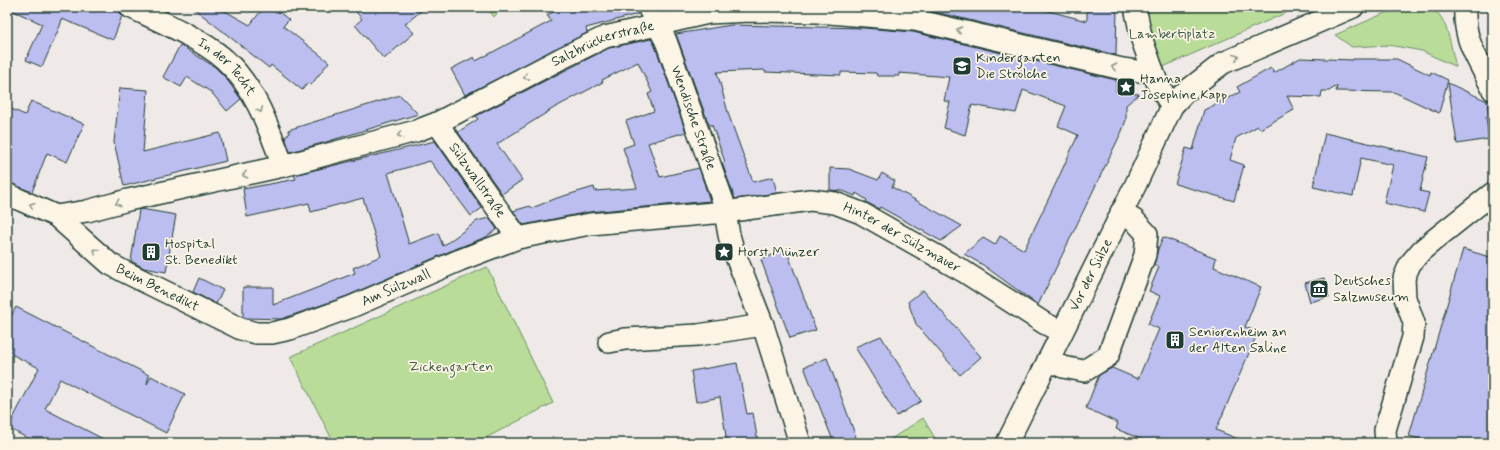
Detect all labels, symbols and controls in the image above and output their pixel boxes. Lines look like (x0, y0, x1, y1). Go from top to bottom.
street label: Salzbrückerstraße (548, 17, 656, 71)
park label: Lambertiplatz (1129, 25, 1215, 43)
one-way arrow (956, 27, 962, 35)
street label: In der Techt (194, 34, 260, 100)
place label: Kindergarten Die Strolche (976, 49, 1061, 83)
one-way arrow (1232, 54, 1240, 62)
school or university icon: Kindergarten Die Strolche (951, 55, 973, 77)
street label: Wendische Straße (667, 63, 720, 172)
one-way arrow (1111, 63, 1118, 72)
place label: Hanna Josephine Kapp (1140, 70, 1227, 104)
one-way arrow (523, 72, 530, 80)
place icon: Hanna Josephine Kapp (1115, 76, 1137, 98)
one-way arrow (255, 106, 263, 114)
one-way arrow (397, 130, 404, 139)
street label: Sülzwallstraße (445, 139, 510, 221)
one-way arrow (241, 170, 248, 178)
one-way arrow (115, 198, 122, 207)
street label: Hinter der Sülzmauer (841, 198, 964, 277)
one-way arrow (28, 202, 35, 210)
place label: Hospital St. Benedikt (165, 235, 237, 269)
street label: Vor der Sülze (1065, 235, 1116, 314)
building icon: Hospital St. Benedikt (140, 241, 162, 263)
place icon: Horst Münzer (713, 241, 735, 263)
place label: Horst Münzer (738, 243, 820, 261)
one-way arrow (94, 249, 101, 256)
street label: Beim Benedikt (113, 260, 202, 316)
street label: Am Sülzwall (359, 265, 433, 310)
place label: Deutsches Salzmuseum (1333, 272, 1409, 306)
museum icon: Deutsches Salzmuseum (1308, 278, 1330, 300)
place label: Seniorenheim an der Alten Saline (1189, 323, 1287, 357)
building icon: Seniorenheim an der Alten Saline (1164, 329, 1186, 351)
park label: Zickengarten (409, 358, 493, 378)

